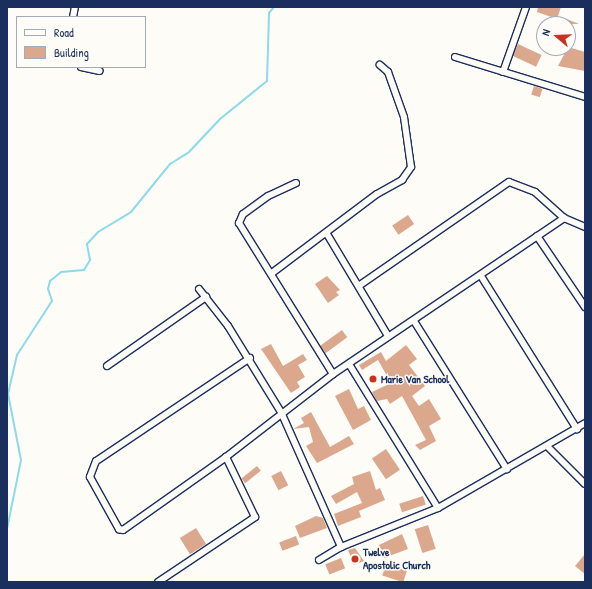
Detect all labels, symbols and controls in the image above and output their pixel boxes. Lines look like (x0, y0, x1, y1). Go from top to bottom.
legend (16, 16, 146, 68)
north arrow (536, 16, 576, 56)
text: Road (54, 24, 74, 41)
text: N (538, 27, 553, 37)
text: Building (54, 44, 89, 61)
place label: Marie Van School (381, 372, 449, 386)
marker: Marie Van School (368, 374, 378, 384)
place label: Twelve Apostolic Church (363, 546, 430, 572)
marker: Twelve Apostolic Church (350, 554, 360, 564)

